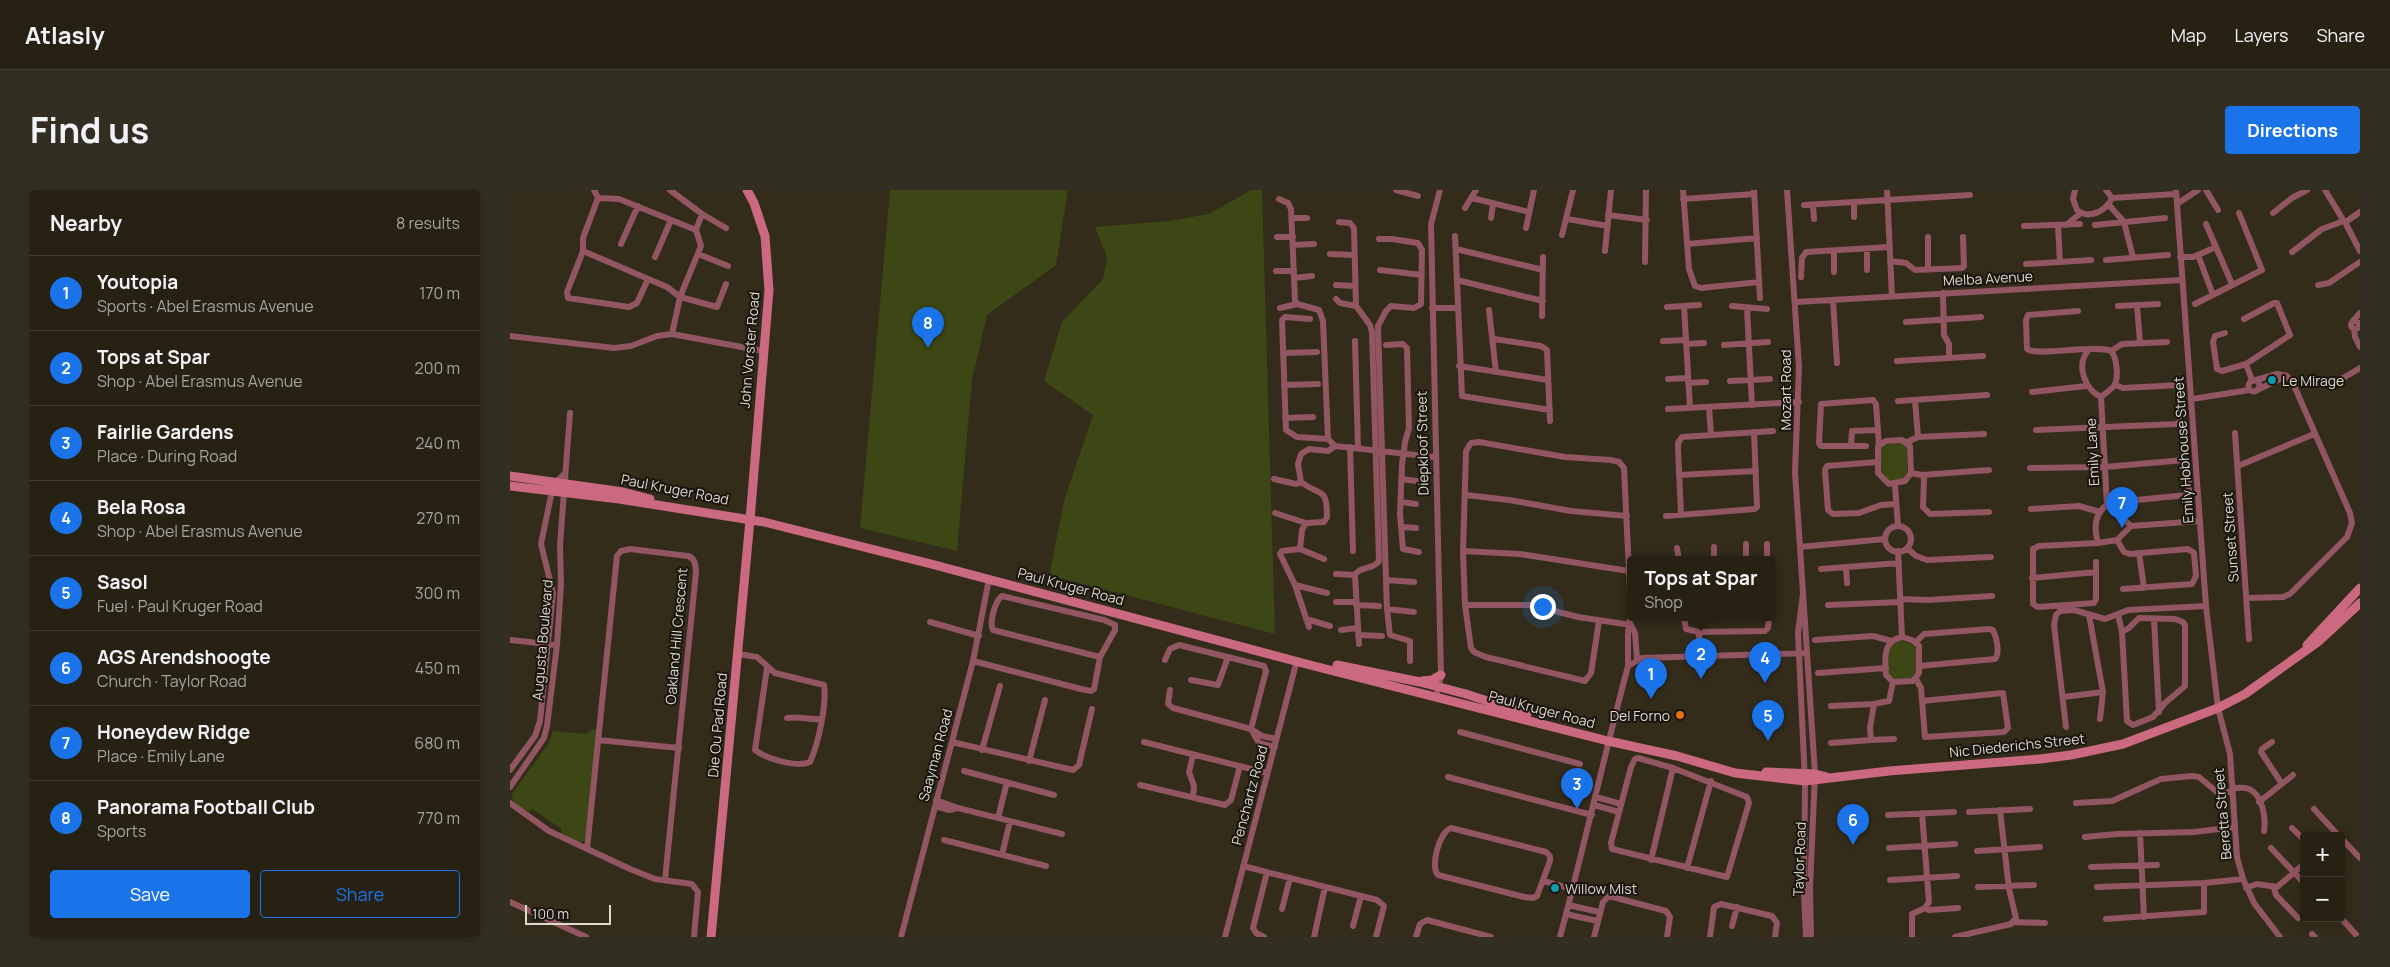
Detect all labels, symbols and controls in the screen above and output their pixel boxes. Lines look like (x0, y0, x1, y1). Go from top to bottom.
text: Atlasly (25, 18, 105, 51)
text: Map (2171, 23, 2206, 47)
text: Layers (2234, 23, 2288, 47)
text: Share (2316, 23, 2365, 47)
text: Find us (30, 106, 149, 154)
button: Directions (2225, 106, 2360, 154)
text: Nearby (50, 209, 122, 237)
text: 8 results (396, 212, 460, 234)
street label: Melba Avenue (1943, 266, 2033, 290)
text: Youtopia (97, 269, 178, 295)
text: 1 (62, 282, 70, 304)
text: 170 m (419, 282, 460, 304)
street label: John Vorster Road (734, 291, 764, 409)
text: Sports · Abel Erasmus Avenue (97, 295, 314, 317)
pin: 8 (912, 307, 944, 348)
text: Tops at Spar (97, 344, 210, 370)
street label: Mozart Road (1776, 349, 1795, 431)
text: 2 (61, 357, 71, 379)
text: 200 m (415, 357, 460, 379)
text: Shop · Abel Erasmus Avenue (97, 370, 303, 392)
place label: Le Mirage (2282, 371, 2344, 390)
marker: Le Mirage (2266, 374, 2278, 386)
street label: Emily Hobhouse Street (2168, 376, 2198, 524)
street label: Diepkloof Street (1412, 390, 1432, 495)
street label: Emily Lane (2081, 418, 2103, 486)
text: Fairlie Gardens (97, 419, 234, 445)
text: 3 (61, 432, 71, 454)
text: 240 m (415, 432, 460, 454)
text: Place · During Road (97, 445, 237, 467)
street label: Paul Kruger Road (619, 469, 731, 509)
pin: 7 (2106, 487, 2138, 528)
street label: Sunset Street (2217, 491, 2243, 583)
text: Bela Rosa (97, 494, 186, 520)
text: 4 (61, 507, 71, 529)
text: 270 m (416, 507, 460, 529)
text: Shop · Abel Erasmus Avenue (97, 520, 303, 542)
popup (1627, 556, 1775, 621)
street label: Paul Kruger Road (1016, 563, 1126, 609)
text: Tops at Spar (1645, 565, 1758, 591)
street label: Oakland Hill Crescent (661, 566, 691, 705)
text: Sasol (97, 569, 148, 595)
street label: Augusta Boulevard (527, 579, 557, 701)
text: 5 (61, 582, 71, 604)
text: 300 m (415, 582, 460, 604)
text: Shop (1645, 591, 1683, 613)
your location (1530, 594, 1556, 620)
text: Fuel · Paul Kruger Road (97, 595, 263, 617)
pin: 2 (1685, 638, 1717, 679)
pin: 4 (1749, 642, 1781, 683)
text: AGS Arendshoogte (97, 644, 271, 670)
text: 6 (61, 657, 71, 679)
text: 450 m (415, 657, 460, 679)
pin: 1 (1635, 658, 1667, 699)
text: Church · Taylor Road (97, 670, 247, 692)
street label: Die Ou Pad Road (703, 672, 731, 778)
street label: Paul Kruger Road (1487, 686, 1597, 732)
pin: 5 (1752, 700, 1784, 741)
place label: Del Forno (1610, 706, 1670, 725)
street label: Saayman Road (914, 707, 956, 803)
marker: Del Forno (1674, 709, 1686, 721)
text: Honeydew Ridge (97, 719, 250, 745)
street label: Nic Diederichs Street (1948, 728, 2086, 762)
text: 7 (62, 732, 70, 754)
text: 680 m (414, 732, 460, 754)
street label: Penchartz Road (1227, 743, 1271, 847)
text: Place · Emily Lane (97, 745, 225, 767)
street label: Beretta Street (2208, 767, 2235, 861)
pin: 3 (1561, 768, 1593, 809)
text: Panorama Football Club (97, 794, 315, 820)
pin: 6 (1837, 804, 1869, 845)
text: 8 (61, 807, 71, 829)
text: 770 m (417, 807, 460, 829)
text: Sports (97, 820, 146, 842)
street label: Taylor Road (1788, 821, 1810, 897)
map controls (2300, 832, 2345, 922)
button: + (2300, 832, 2345, 877)
button: Save (50, 870, 250, 918)
button: Share (260, 870, 460, 918)
button: − (2300, 877, 2345, 922)
place label: Willow Mist (1565, 879, 1638, 898)
marker: Willow Mist (1549, 882, 1561, 894)
scale bar (525, 902, 611, 925)
text: 100 m (532, 904, 569, 923)

